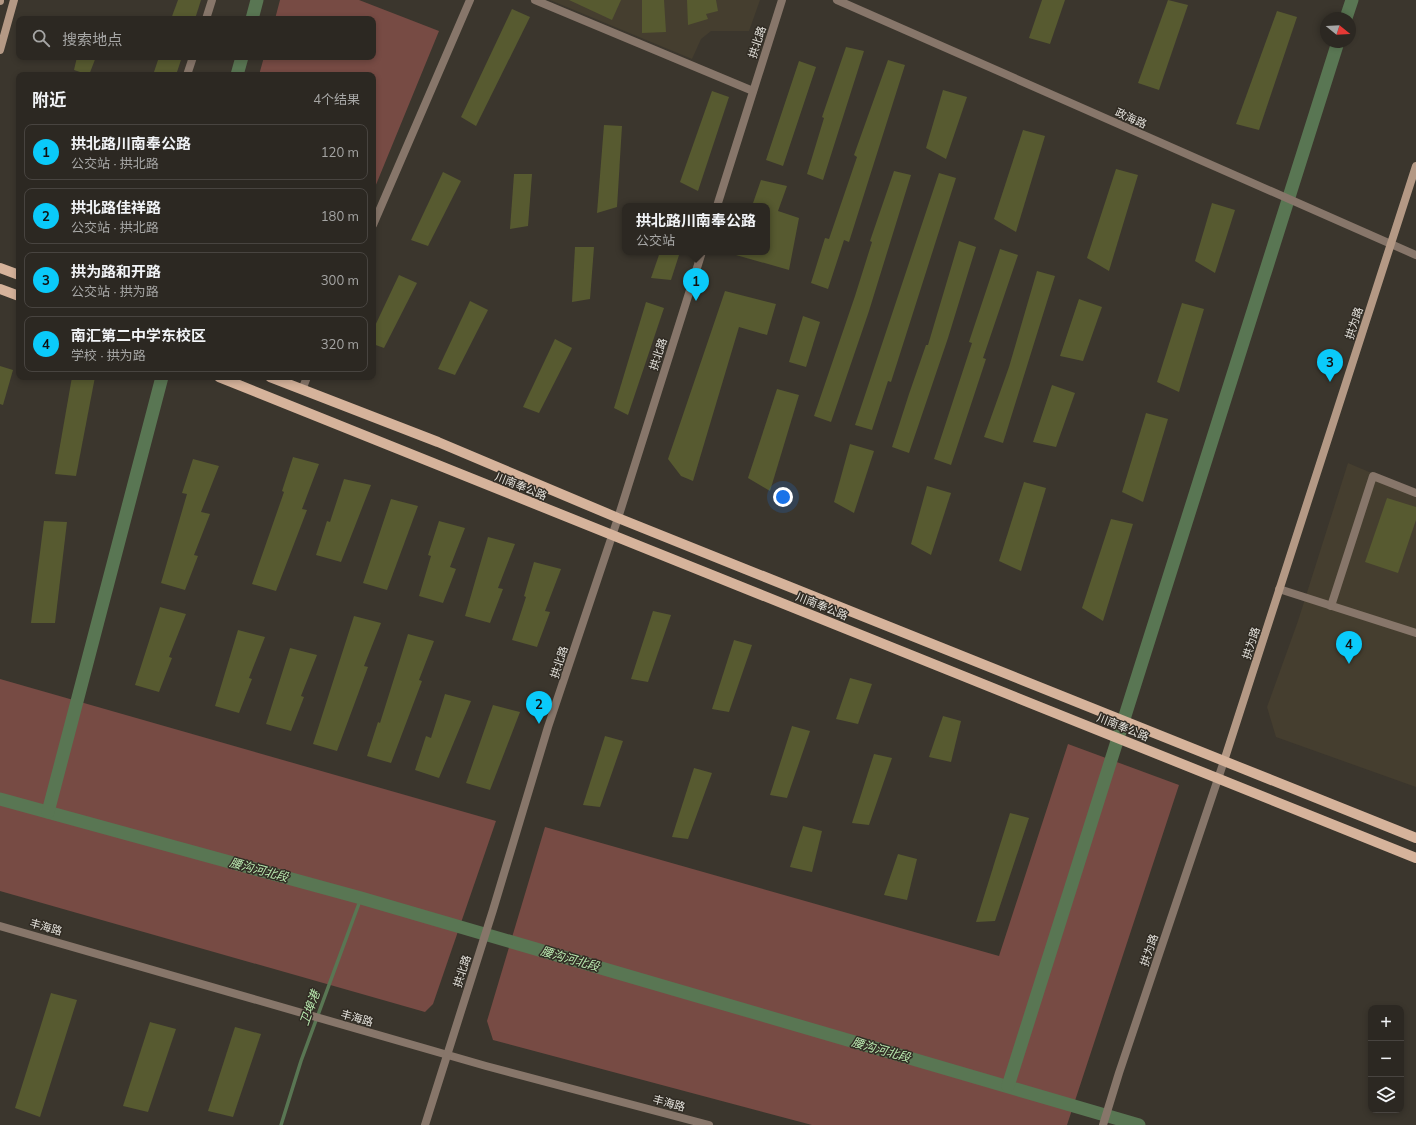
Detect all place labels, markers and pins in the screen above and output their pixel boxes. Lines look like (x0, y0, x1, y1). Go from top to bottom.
pin: 1 (683, 268, 709, 301)
pin: 3 (1317, 349, 1343, 382)
pin: 4 (1336, 631, 1362, 664)
pin: 2 (526, 691, 552, 724)

